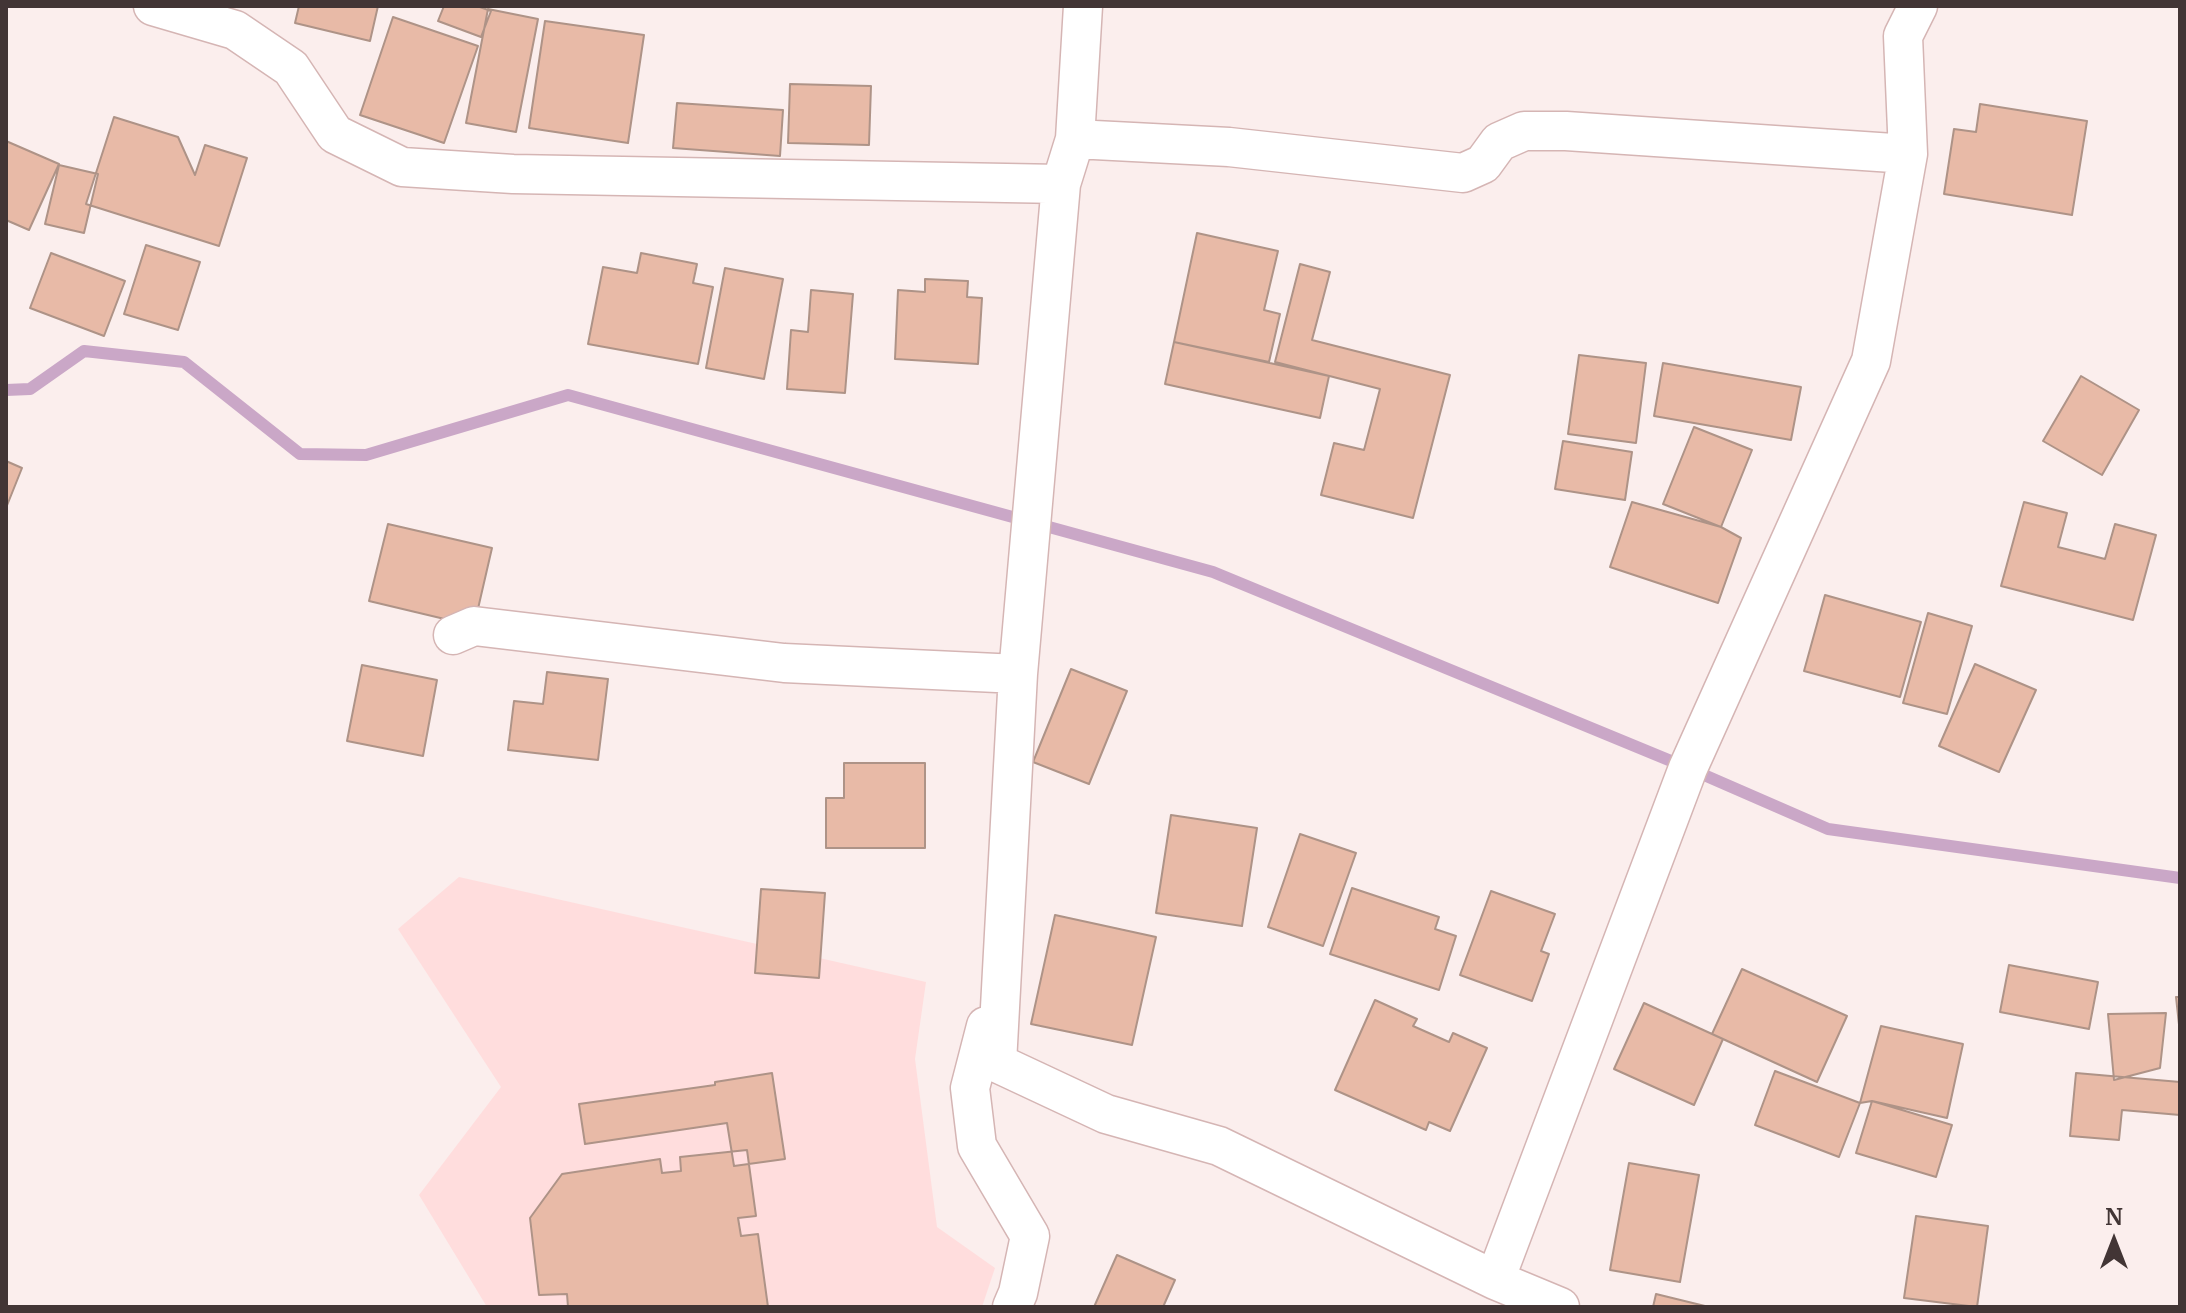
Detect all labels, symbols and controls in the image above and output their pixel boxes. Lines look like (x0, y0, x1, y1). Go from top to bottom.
north arrow (2074, 1201, 2154, 1281)
text: N (2105, 1203, 2123, 1231)

